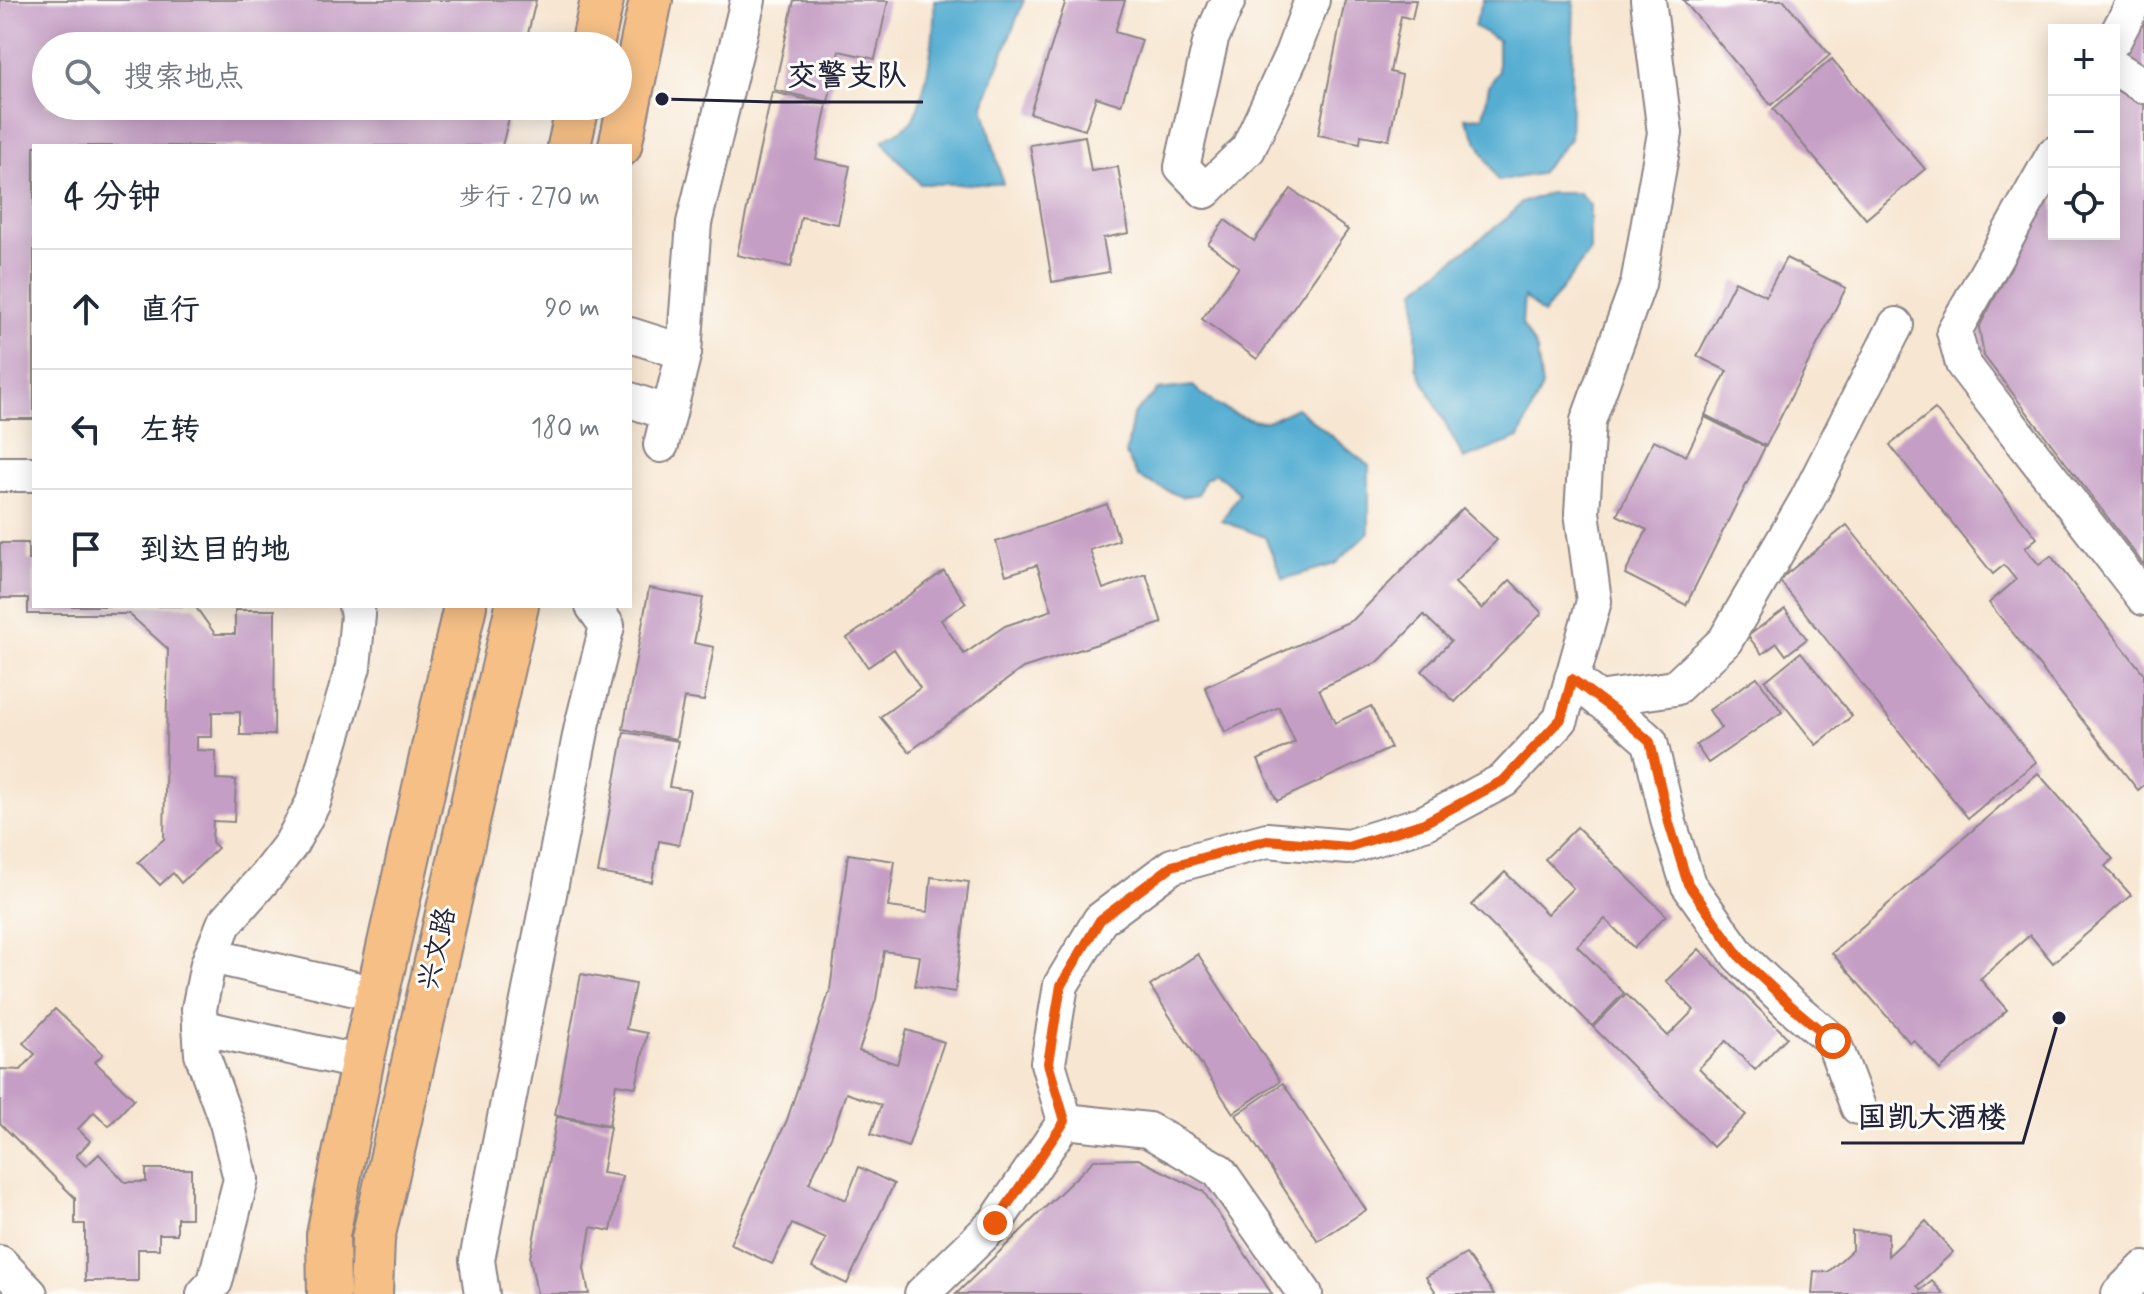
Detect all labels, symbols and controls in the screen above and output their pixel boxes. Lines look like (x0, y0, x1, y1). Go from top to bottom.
map controls (2048, 24, 2120, 240)
button: + (2048, 24, 2120, 96)
search box (32, 32, 632, 120)
callout: 交警支队 (771, 48, 923, 102)
icon: search (60, 54, 104, 98)
text: 交警支队 (787, 57, 907, 96)
text: 搜索地点 (124, 58, 244, 97)
button: − (2048, 96, 2120, 168)
button: locate (2048, 168, 2120, 240)
text: 4 分钟 (64, 175, 161, 220)
text: 步行 · 270 m (459, 181, 600, 215)
icon: ahead (64, 287, 108, 331)
text: 直行 (140, 291, 200, 330)
text: 90 m (545, 292, 600, 326)
icon: left (64, 407, 108, 451)
text: 左转 (140, 411, 200, 450)
text: 180 m (531, 412, 600, 446)
icon: arrive (64, 527, 108, 571)
text: 到达目的地 (140, 531, 290, 570)
street label: 兴文路 (411, 904, 465, 994)
route start (1815, 1023, 1851, 1059)
callout: 国凯大酒楼 (1841, 1089, 2023, 1143)
text: 国凯大酒楼 (1857, 1099, 2007, 1138)
route end (977, 1205, 1013, 1241)

